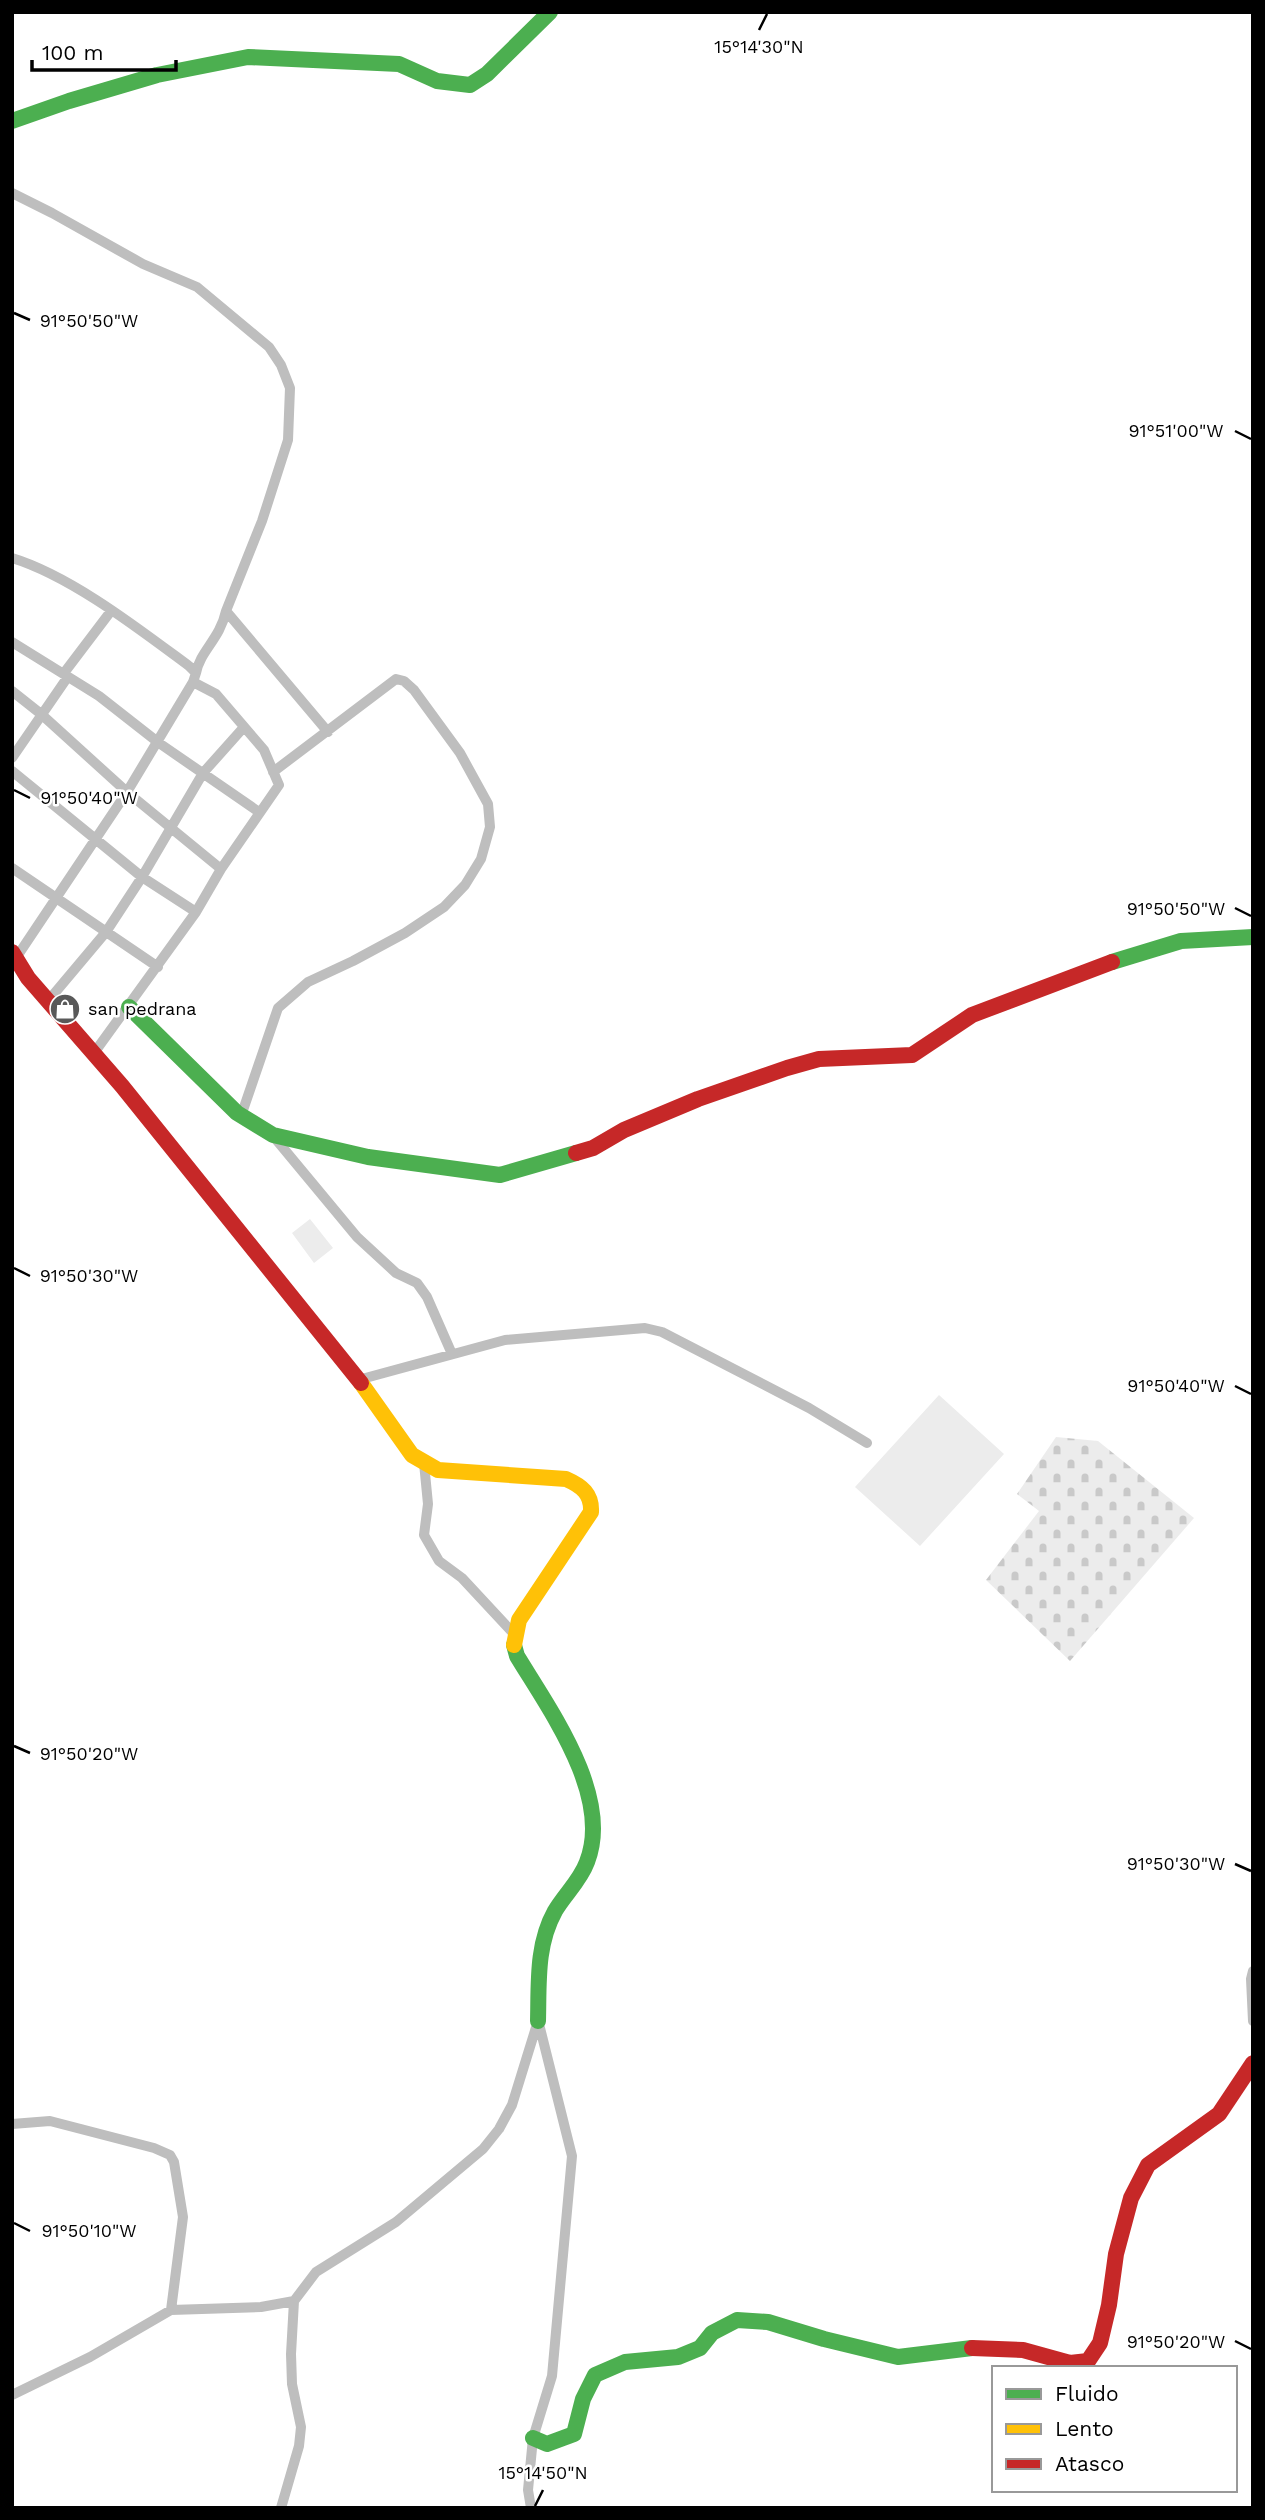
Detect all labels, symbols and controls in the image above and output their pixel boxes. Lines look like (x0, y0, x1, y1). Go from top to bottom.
scale bar (32, 28, 175, 72)
text: 15°14'30"N (714, 36, 804, 57)
text: 100 m (42, 40, 104, 65)
text: 91°50'50"W (40, 310, 138, 331)
text: 91°51'00"W (1128, 420, 1224, 441)
text: 91°50'40"W (40, 787, 138, 808)
text: 91°50'50"W (1127, 898, 1225, 919)
shop icon: san pedrana (48, 992, 82, 1026)
place label: san pedrana (88, 998, 197, 1019)
text: 91°50'30"W (40, 1265, 138, 1286)
text: 91°50'40"W (1127, 1375, 1225, 1396)
text: 91°50'20"W (40, 1743, 138, 1764)
text: 91°50'30"W (1127, 1853, 1225, 1874)
text: 91°50'10"W (41, 2220, 137, 2241)
text: 91°50'20"W (1127, 2331, 1225, 2352)
legend (992, 2366, 1237, 2492)
text: Fluido (1055, 2381, 1119, 2406)
text: Lento (1055, 2416, 1114, 2441)
text: Atasco (1055, 2451, 1124, 2476)
text: 15°14'50"N (498, 2462, 588, 2483)

